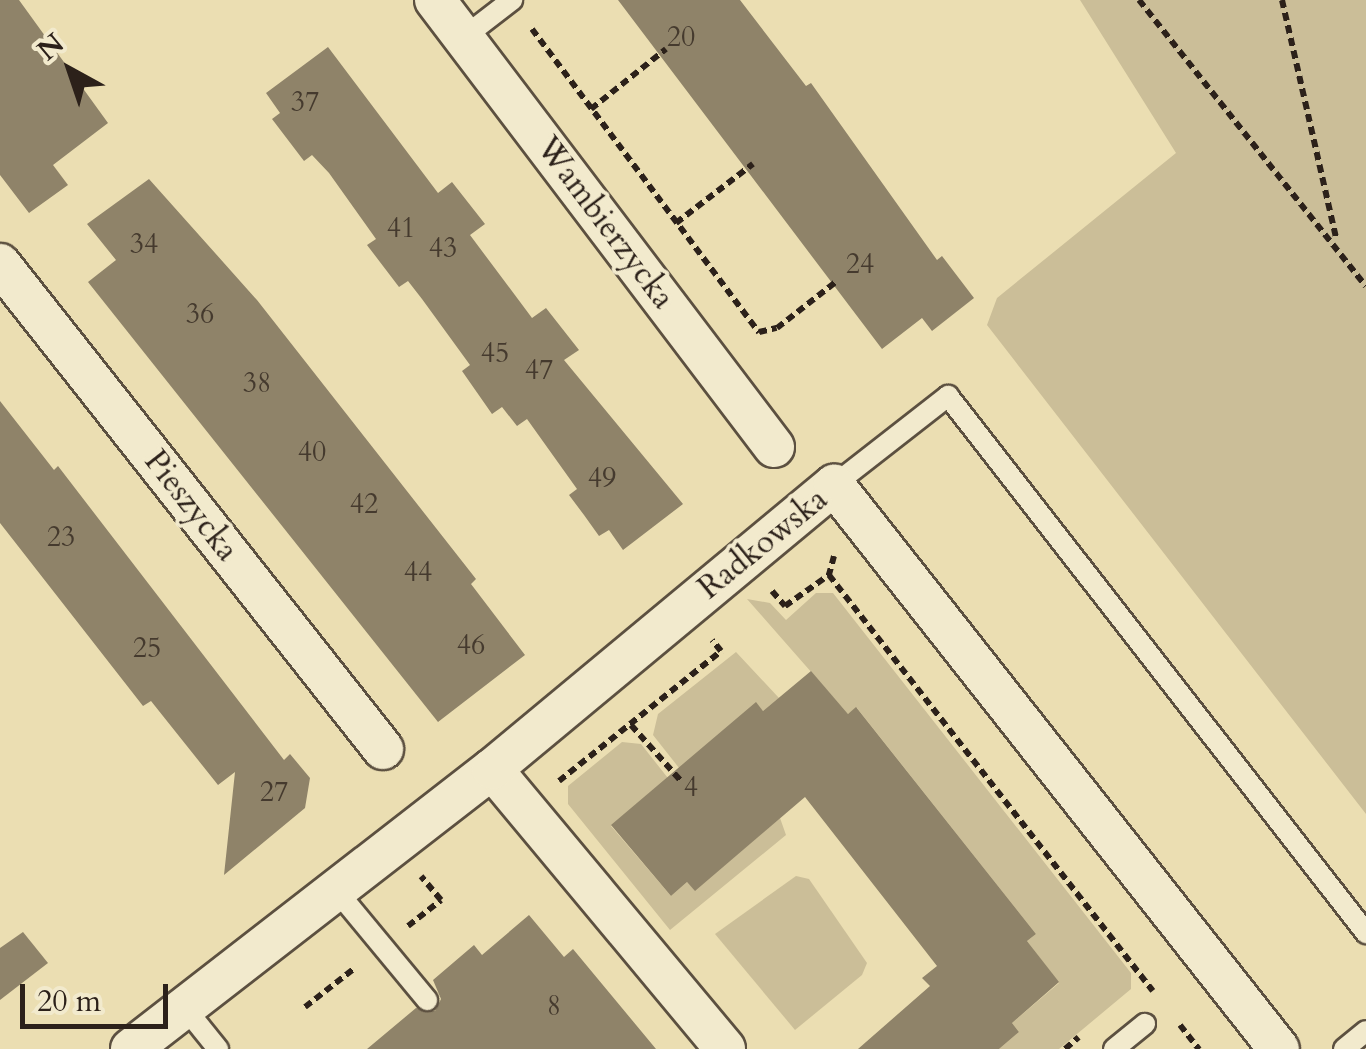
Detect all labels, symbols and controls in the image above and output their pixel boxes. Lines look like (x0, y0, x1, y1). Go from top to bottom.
north arrow (20, 20, 120, 120)
house number: 20 (667, 20, 695, 54)
text: N (29, 25, 72, 69)
house number: 37 (291, 85, 319, 119)
street label: Wambierzycka (528, 129, 682, 317)
house number: 41 (387, 211, 415, 245)
house number: 34 (130, 227, 158, 261)
house number: 43 (429, 231, 457, 265)
house number: 24 (846, 247, 874, 281)
house number: 36 (186, 297, 214, 331)
house number: 45 (481, 336, 509, 370)
house number: 47 (525, 353, 553, 387)
house number: 38 (243, 366, 271, 400)
house number: 40 (298, 435, 326, 469)
street label: Pieszycka (136, 443, 246, 569)
house number: 49 (588, 461, 616, 495)
street label: Radkowska (691, 480, 835, 608)
house number: 42 (350, 487, 378, 521)
house number: 23 (47, 520, 75, 554)
house number: 44 (404, 555, 432, 589)
house number: 46 (457, 628, 485, 662)
house number: 25 (133, 631, 161, 665)
house number: 4 (684, 770, 698, 804)
house number: 27 (260, 775, 288, 809)
scale bar (25, 964, 172, 1026)
text: 20 m (37, 981, 101, 1022)
house number: 8 (547, 989, 561, 1023)

